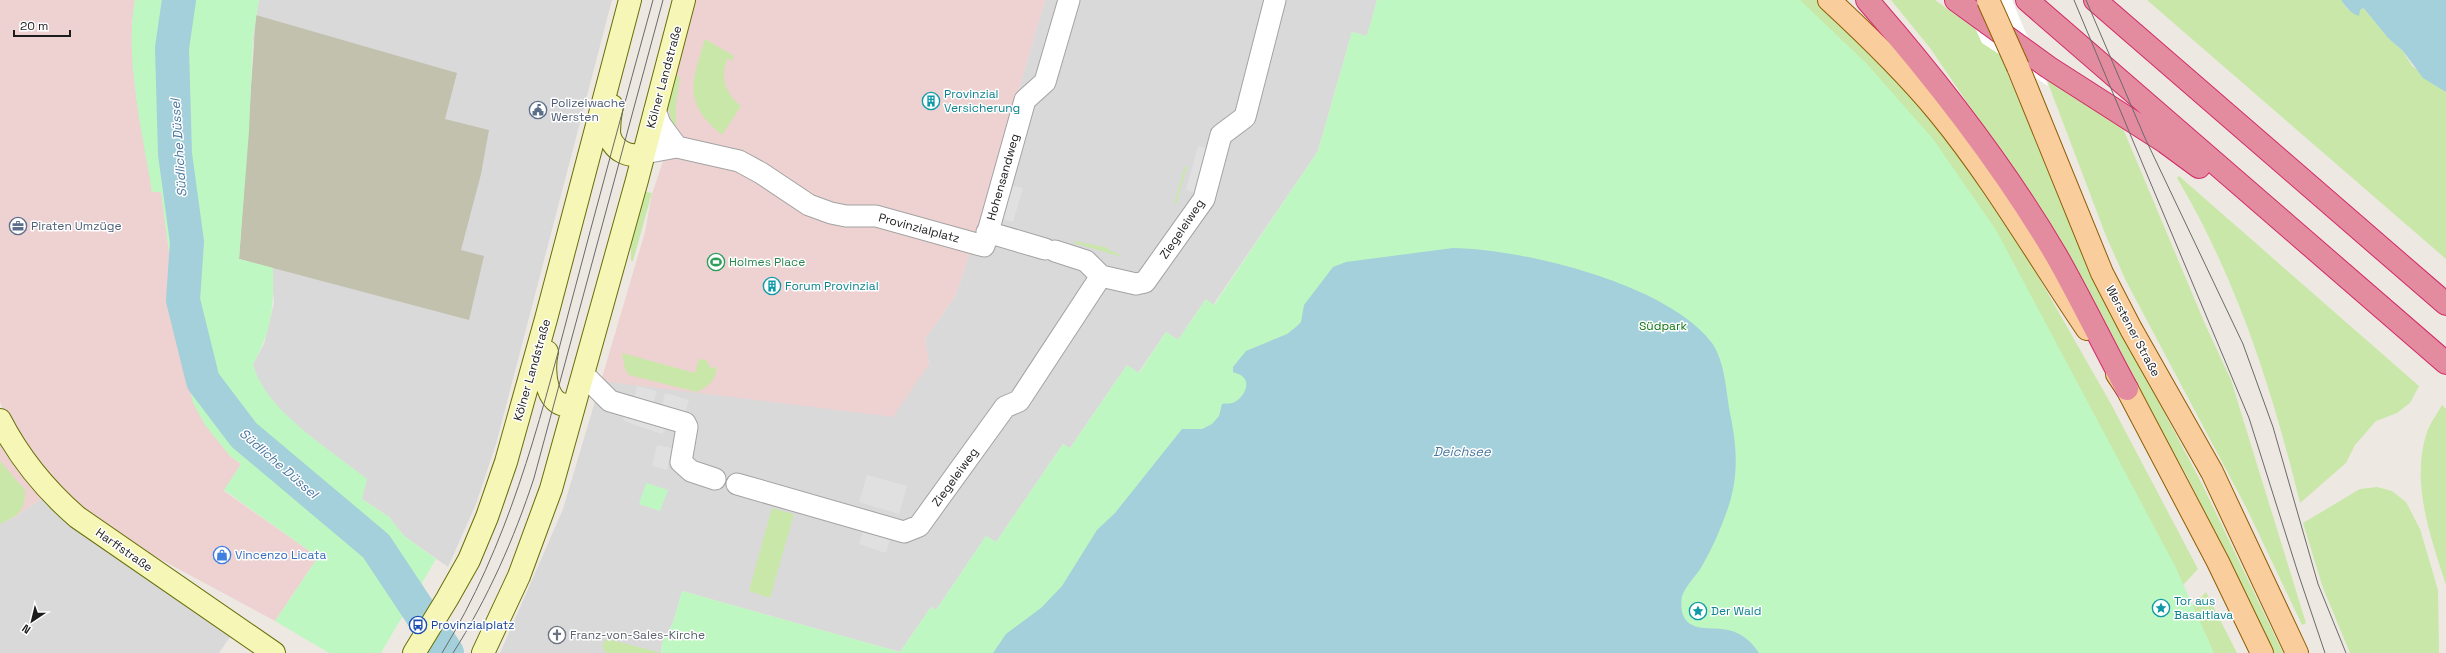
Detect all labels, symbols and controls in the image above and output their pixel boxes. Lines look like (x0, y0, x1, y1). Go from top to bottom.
scale bar (14, 12, 70, 38)
text: 20 m (20, 18, 48, 34)
street label: Kölner Landstraße (643, 24, 685, 130)
place label: Provinzial Versicherung (944, 86, 1020, 116)
building icon: Provinzial Versicherung (921, 91, 941, 111)
place label: Polizeiwache Wersten (551, 95, 625, 125)
water label: Südliche Düssel (166, 96, 190, 198)
public building icon: Polizeiwache Wersten (528, 100, 548, 120)
street label: Hohensandweg (983, 132, 1023, 222)
street label: Ziegeleiweg (1156, 196, 1208, 262)
street label: Provinzialplatz (877, 209, 961, 247)
office icon: Piraten Umzüge (8, 216, 28, 236)
place label: Piraten Umzüge (31, 218, 122, 234)
sports icon: Holmes Place (706, 252, 726, 272)
place label: Holmes Place (729, 254, 805, 270)
building icon: Forum Provinzial (762, 276, 782, 296)
place label: Forum Provinzial (785, 278, 879, 294)
street label: Werstener Straße (2102, 283, 2164, 379)
street label: Kölner Landstraße (510, 317, 554, 423)
park label: Südpark (1639, 318, 1688, 334)
water label: Südliche Düssel (236, 425, 323, 503)
water label: Deichsee (1433, 443, 1492, 460)
street label: Ziegeleiweg (928, 444, 982, 510)
street label: Harffstraße (92, 525, 156, 575)
shop icon: Vincenzo Licata (212, 545, 232, 565)
place label: Vincenzo Licata (235, 547, 327, 563)
place label: Tor aus Basaltlava (2174, 593, 2233, 623)
place icon: Tor aus Basaltlava (2151, 598, 2171, 618)
north arrow (12, 601, 52, 641)
place icon: Der Wald (1688, 601, 1708, 621)
place label: Der Wald (1711, 603, 1762, 619)
bus stop icon: Provinzialplatz (408, 615, 428, 635)
place label: Provinzialplatz (431, 617, 514, 633)
text: N (19, 621, 33, 637)
church icon: Franz-von-Sales-Kirche (547, 625, 567, 645)
place label: Franz-von-Sales-Kirche (570, 627, 705, 643)

